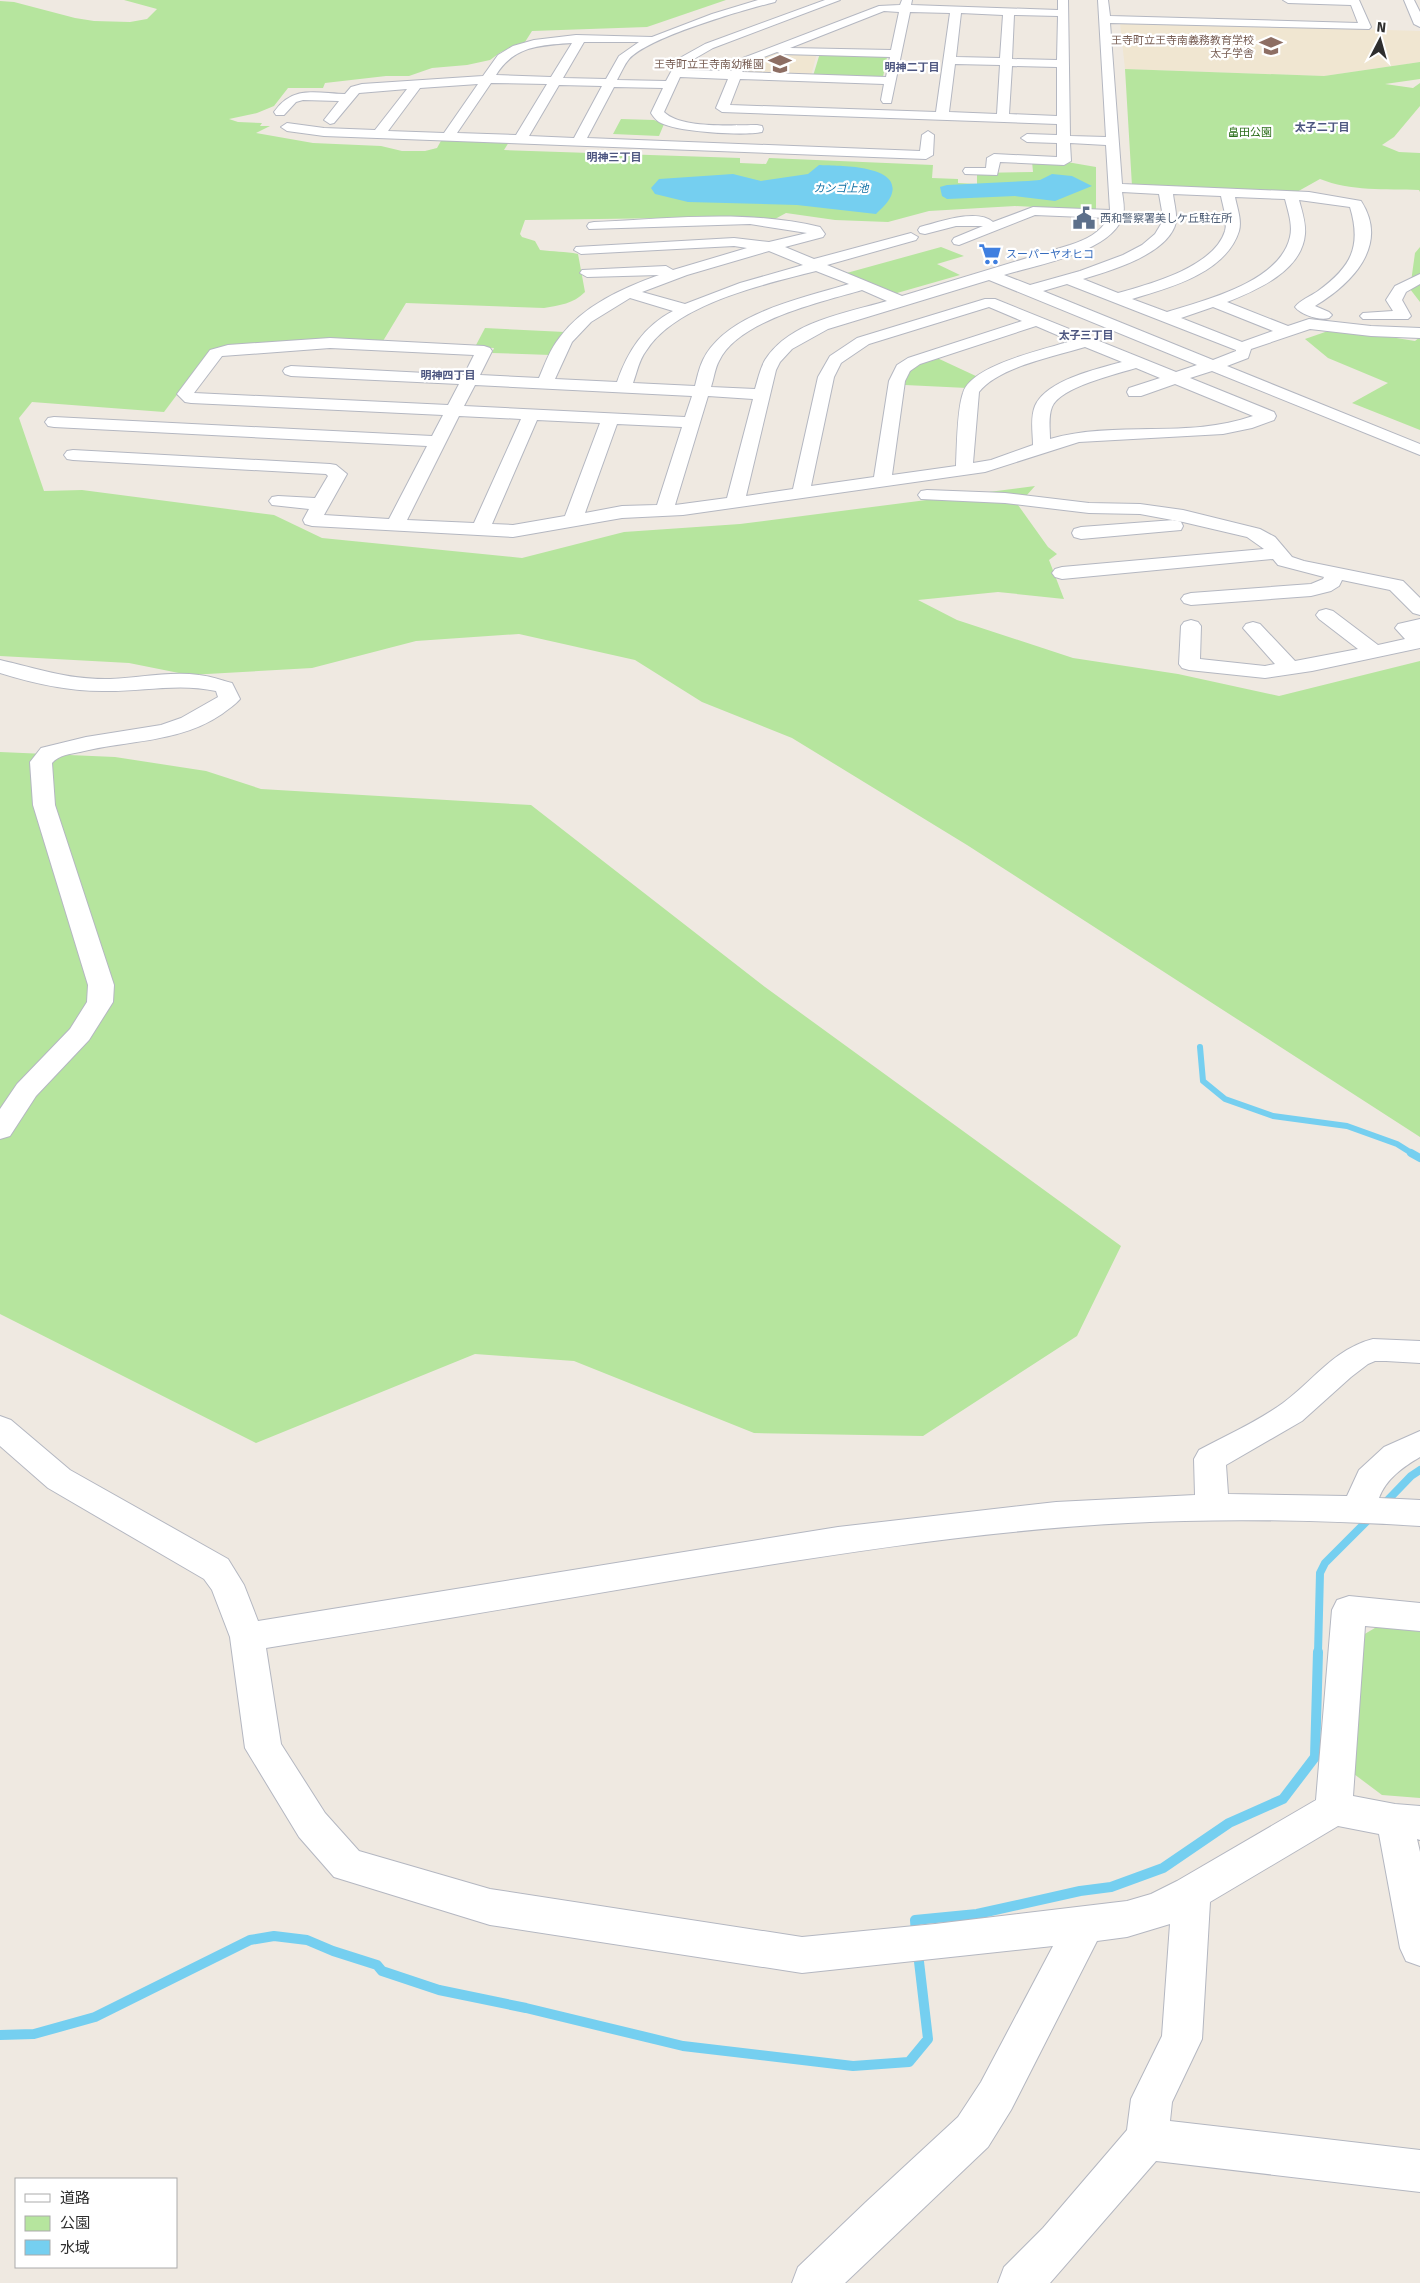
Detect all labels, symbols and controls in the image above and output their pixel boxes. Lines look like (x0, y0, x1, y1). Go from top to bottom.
north arrow (1355, 15, 1405, 65)
text: N (1376, 19, 1387, 37)
school or university icon: 王寺町立王寺南義務教育学校 太子学舎 (1258, 33, 1284, 59)
place label: 王寺町立王寺南義務教育学校 太子学舎 (1111, 34, 1254, 60)
school or university icon: 王寺町立王寺南幼稚園 (767, 51, 793, 77)
place label: 王寺町立王寺南幼稚園 (654, 58, 764, 71)
district label: 明神二丁目 (885, 61, 940, 74)
district label: 太子二丁目 (1295, 121, 1350, 134)
park label: 畠田公園 (1228, 126, 1272, 139)
district label: 明神三丁目 (587, 151, 642, 164)
water label: カンゴ上池 (814, 182, 869, 195)
public building icon: 西和警察署美しケ丘駐在所 (1071, 205, 1097, 231)
place label: 西和警察署美しケ丘駐在所 (1100, 212, 1233, 225)
supermarket icon: スーパーヤオヒコ (977, 241, 1003, 267)
place label: スーパーヤオヒコ (1006, 248, 1094, 261)
district label: 太子三丁目 (1059, 329, 1114, 342)
district label: 明神四丁目 (421, 369, 476, 382)
legend (15, 2178, 178, 2268)
text: 道路 (60, 2189, 90, 2207)
text: 公園 (60, 2214, 90, 2232)
text: 水域 (60, 2239, 90, 2257)

